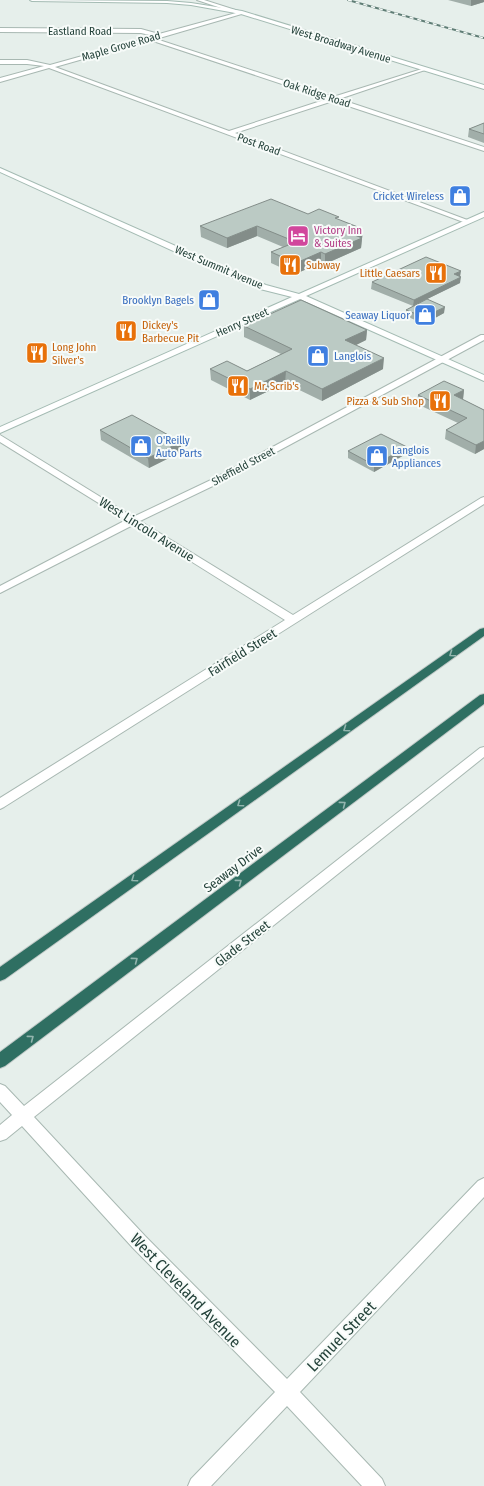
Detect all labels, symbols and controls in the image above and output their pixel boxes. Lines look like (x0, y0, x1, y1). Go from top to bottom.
street label: West Broadway Avenue (289, 23, 392, 66)
street label: Eastland Road (48, 25, 112, 38)
street label: Maple Grove Road (80, 29, 162, 64)
street label: Oak Ridge Road (281, 76, 352, 111)
street label: Post Road (236, 131, 282, 158)
shop icon: Cricket Wireless (447, 183, 473, 209)
place label: Cricket Wireless (373, 190, 444, 203)
hotel icon: Victory Inn & Suites (285, 223, 311, 249)
place label: Victory Inn & Suites (314, 224, 362, 250)
street label: West Summit Avenue (173, 243, 265, 292)
restaurant icon: Subway (277, 252, 303, 278)
place label: Subway (306, 259, 340, 272)
restaurant icon: Little Caesars (423, 260, 449, 286)
place label: Little Caesars (360, 267, 420, 280)
shop icon: Brooklyn Bagels (196, 287, 222, 313)
place label: Brooklyn Bagels (122, 294, 194, 307)
shop icon: Seaway Liquor (412, 302, 438, 328)
street label: Henry Street (214, 305, 271, 340)
place label: Seaway Liquor (345, 309, 410, 322)
restaurant icon: Dickey's Barbecue Pit (113, 318, 139, 344)
place label: Dickey's Barbecue Pit (142, 319, 199, 345)
restaurant icon: Long John Silver's (24, 340, 50, 366)
place label: Long John Silver's (52, 341, 96, 367)
shop icon: Langlois (305, 343, 331, 369)
place label: Langlois (334, 350, 372, 363)
restaurant icon: Mr. Scrib's (225, 373, 251, 399)
place label: Mr. Scrib's (254, 380, 299, 393)
restaurant icon: Pizza & Sub Shop (427, 388, 453, 414)
place label: Pizza & Sub Shop (347, 395, 424, 408)
shop icon: O'Reilly Auto Parts (128, 433, 154, 459)
place label: O'Reilly Auto Parts (156, 434, 202, 460)
shop icon: Langlois Appliances (364, 443, 390, 469)
street label: Sheffield Street (209, 444, 277, 489)
place label: Langlois Appliances (392, 444, 441, 470)
street label: West Lincoln Avenue (96, 494, 197, 565)
street label: Fairfield Street (205, 625, 280, 679)
one-way arrow (449, 649, 456, 656)
one-way arrow (343, 724, 350, 732)
one-way arrow (238, 799, 245, 806)
one-way arrow (339, 801, 346, 808)
street label: Seaway Drive (201, 841, 266, 895)
one-way arrow (132, 874, 139, 881)
one-way arrow (235, 879, 242, 887)
street label: Glade Street (212, 917, 273, 970)
one-way arrow (131, 958, 138, 965)
one-way arrow (27, 1036, 34, 1043)
street label: West Cleveland Avenue (126, 1229, 245, 1351)
street label: Lemuel Street (303, 1297, 380, 1376)

